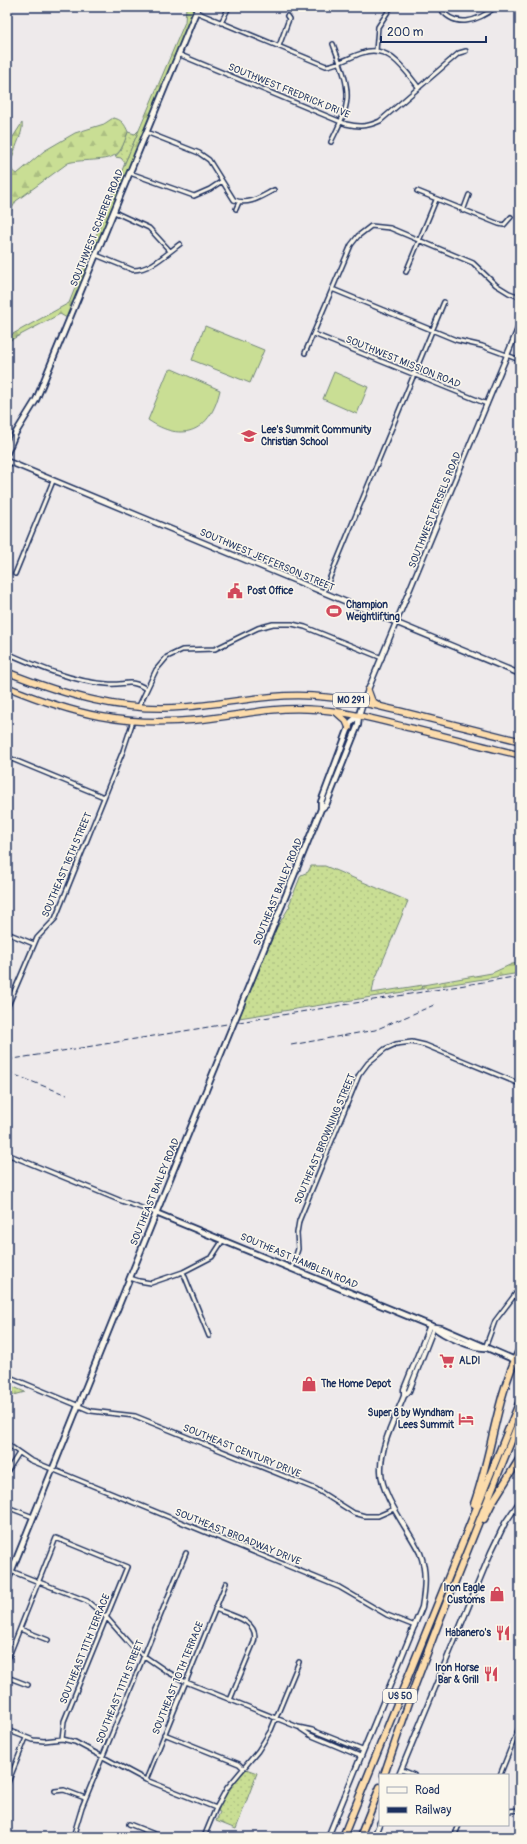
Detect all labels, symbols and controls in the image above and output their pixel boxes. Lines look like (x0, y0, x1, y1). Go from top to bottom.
scale bar (381, 18, 486, 44)
text: 200 m (387, 25, 424, 40)
street label: SOUTHWEST FREDRICK DRIVE (226, 61, 352, 121)
street label: SOUTHWEST SCHERER ROAD (68, 168, 126, 288)
street label: SOUTHWEST MISSION ROAD (344, 333, 462, 391)
place label: Lee's Summit Community Christian School (261, 424, 372, 448)
school or university icon: Lee's Summit Community Christian School (240, 427, 258, 445)
street label: SOUTHWEST PERSELS ROAD (406, 450, 464, 570)
street label: SOUTHWEST JEFFERSON STREET (198, 526, 337, 594)
public building icon: Post Office (226, 582, 244, 600)
place label: Post Office (247, 585, 294, 597)
place label: Champion Weightlifting (346, 599, 400, 623)
sports icon: Champion Weightlifting (325, 602, 343, 620)
road number: MO 291 (333, 693, 369, 707)
street label: SOUTHEAST 16TH STREET (39, 810, 95, 919)
street label: SOUTHEAST BAILEY ROAD (251, 837, 305, 947)
street label: SOUTHEAST BROWNING STREET (292, 1072, 358, 1206)
street label: SOUTHEAST BAILEY ROAD (128, 1137, 182, 1247)
street label: SOUTHEAST HAMBLEN ROAD (238, 1231, 360, 1291)
supermarket icon: ALDI (438, 1352, 456, 1370)
place label: ALDI (459, 1355, 480, 1367)
shop icon: The Home Depot (300, 1375, 318, 1393)
place label: The Home Depot (320, 1378, 392, 1390)
place label: Super 8 by Wyndham Lees Summit (368, 1407, 455, 1431)
hotel icon: Super 8 by Wyndham Lees Summit (457, 1410, 475, 1428)
street label: SOUTHEAST CENTURY DRIVE (181, 1422, 303, 1480)
street label: SOUTHEAST BROADWAY DRIVE (173, 1506, 303, 1568)
place label: Iron Eagle Customs (444, 1582, 486, 1606)
shop icon: Iron Eagle Customs (488, 1585, 506, 1603)
street label: SOUTHEAST 11TH TERRACE (57, 1592, 113, 1706)
street label: SOUTHEAST 10TH TERRACE (150, 1620, 206, 1736)
restaurant icon: Habanero's (494, 1624, 512, 1642)
place label: Habanero's (445, 1627, 492, 1639)
street label: SOUTHEAST 11TH STREET (94, 1638, 147, 1746)
place label: Iron Horse Bar & Grill (435, 1662, 480, 1686)
restaurant icon: Iron Horse Bar & Grill (482, 1665, 500, 1683)
road number: US 50 (383, 1689, 417, 1703)
legend (379, 1774, 509, 1826)
text: Road (415, 1783, 440, 1798)
text: Railway (415, 1803, 451, 1818)

